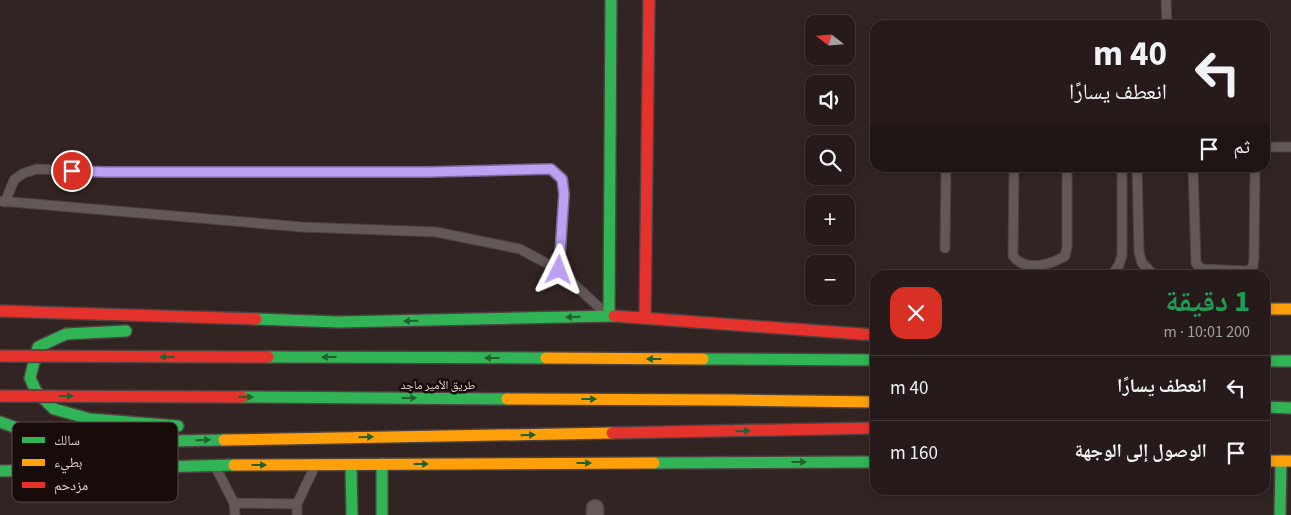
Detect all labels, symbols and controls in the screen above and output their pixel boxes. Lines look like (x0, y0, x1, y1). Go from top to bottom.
north arrow (805, 15, 855, 65)
map controls (805, 15, 855, 305)
text: 40 m (1093, 29, 1167, 79)
icon: left (1185, 40, 1250, 105)
button: sound (805, 75, 855, 125)
text: انعطف يسارًا (1069, 76, 1167, 108)
text: ثم (1233, 134, 1250, 161)
button: search (805, 135, 855, 185)
icon: arrive (1195, 135, 1223, 163)
pin (51, 150, 93, 192)
icon: arrive (58, 157, 86, 185)
button: + (805, 195, 855, 245)
position arrow (532, 243, 584, 295)
button: − (805, 255, 855, 305)
text: 1 دقيقة (1165, 280, 1250, 323)
button: close (890, 287, 942, 339)
one-way arrow (565, 313, 581, 321)
one-way arrow (403, 317, 419, 325)
text: 200 m · 10:01 (1163, 321, 1250, 343)
one-way arrow (158, 353, 174, 361)
one-way arrow (321, 353, 337, 361)
one-way arrow (483, 354, 499, 362)
one-way arrow (646, 355, 662, 363)
text: انعطف يسارًا (1117, 373, 1207, 400)
icon: left (1222, 374, 1250, 402)
text: 40 m (890, 375, 928, 402)
street label: طريق الأمير ماجد (401, 377, 476, 394)
one-way arrow (58, 392, 74, 400)
one-way arrow (238, 393, 254, 401)
one-way arrow (401, 394, 417, 402)
one-way arrow (581, 395, 597, 403)
legend (12, 422, 178, 502)
one-way arrow (736, 427, 752, 435)
text: سالك (54, 431, 80, 451)
one-way arrow (521, 431, 537, 439)
one-way arrow (358, 433, 374, 441)
one-way arrow (196, 436, 212, 444)
text: الوصول إلى الوجهة (1074, 438, 1207, 465)
icon: arrive (1222, 439, 1250, 467)
text: 160 m (890, 440, 938, 467)
text: بطيء (54, 453, 83, 474)
one-way arrow (791, 458, 807, 466)
one-way arrow (576, 459, 592, 467)
one-way arrow (413, 460, 429, 468)
one-way arrow (251, 461, 267, 469)
text: مزدحم (54, 476, 88, 496)

